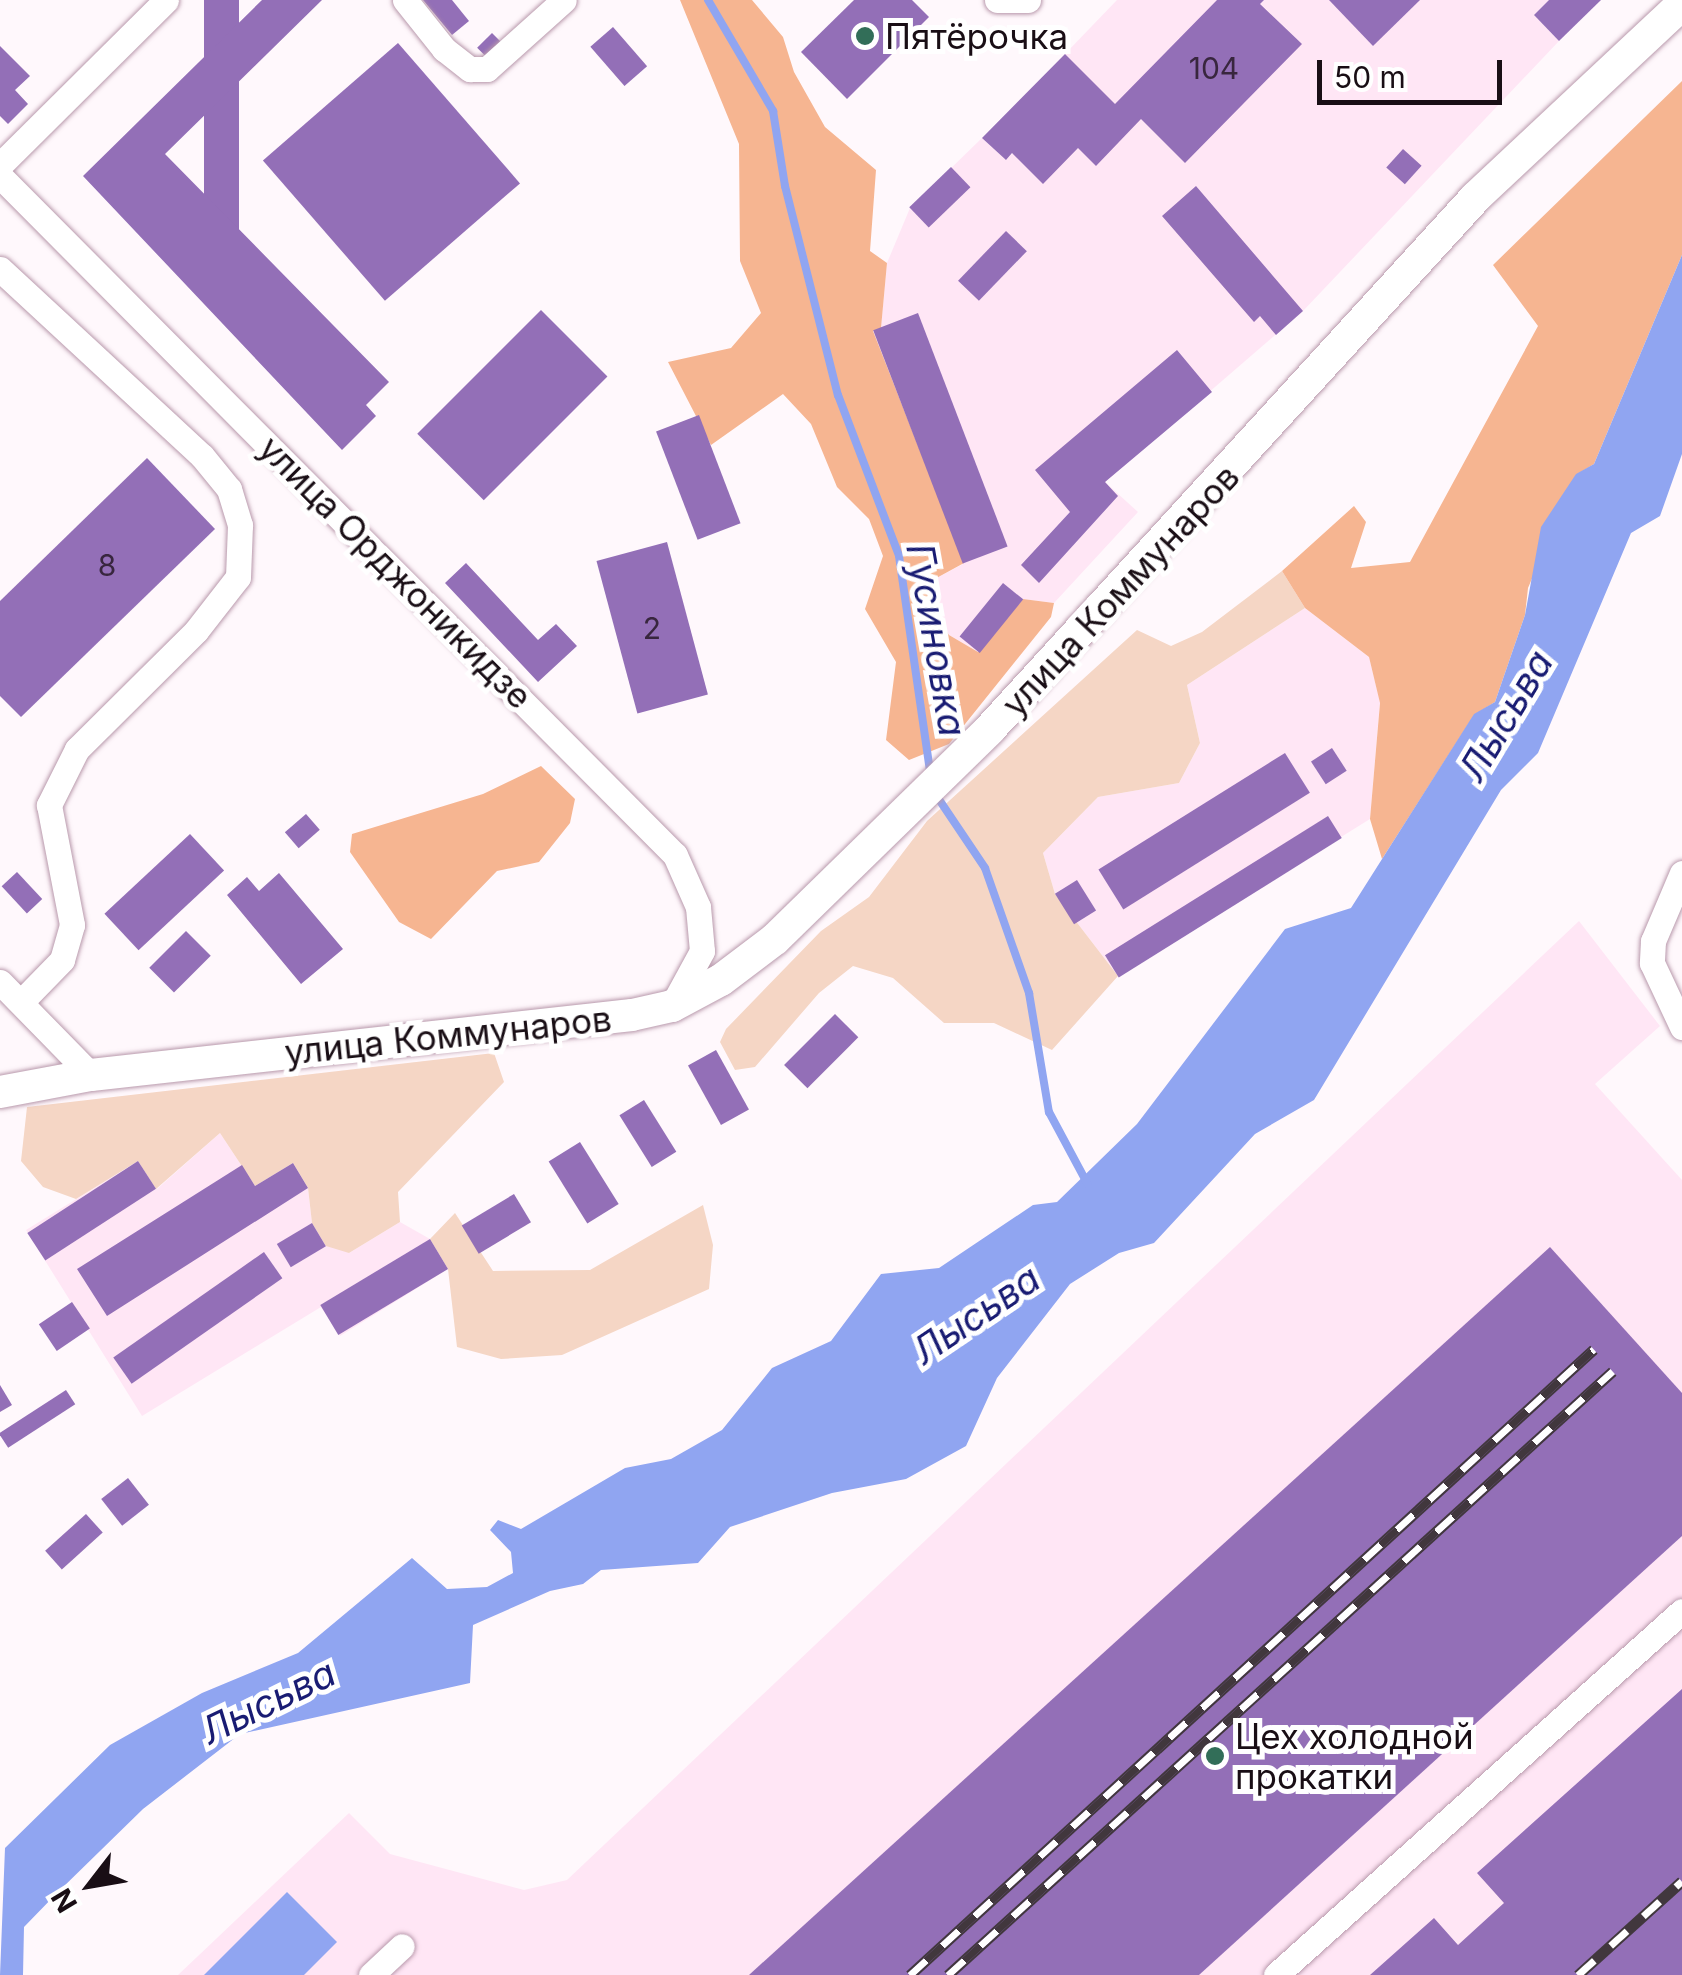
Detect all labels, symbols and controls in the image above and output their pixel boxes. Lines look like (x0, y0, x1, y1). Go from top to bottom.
place label: Пятёрочка (885, 15, 1068, 57)
marker: Пятёрочка (854, 25, 876, 47)
scale bar (1322, 40, 1507, 102)
house number: 104 (1189, 50, 1239, 86)
text: 50 m (1334, 59, 1406, 95)
street label: улица Орджоникидзе (251, 427, 541, 717)
street label: улица Коммунаров (993, 456, 1247, 724)
water label: Гусиновка (897, 540, 975, 740)
house number: 8 (98, 547, 116, 583)
house number: 2 (643, 610, 661, 646)
water label: Лысьва (1449, 642, 1563, 790)
street label: улица Коммунаров (282, 997, 614, 1073)
water label: Лысьва (903, 1256, 1049, 1374)
water label: Лысьва (193, 1650, 343, 1754)
place label: Цех холодной прокатки (1235, 1715, 1474, 1797)
marker: Цех холодной прокатки (1204, 1745, 1226, 1767)
north arrow (40, 1835, 140, 1935)
text: N (44, 1883, 84, 1918)

